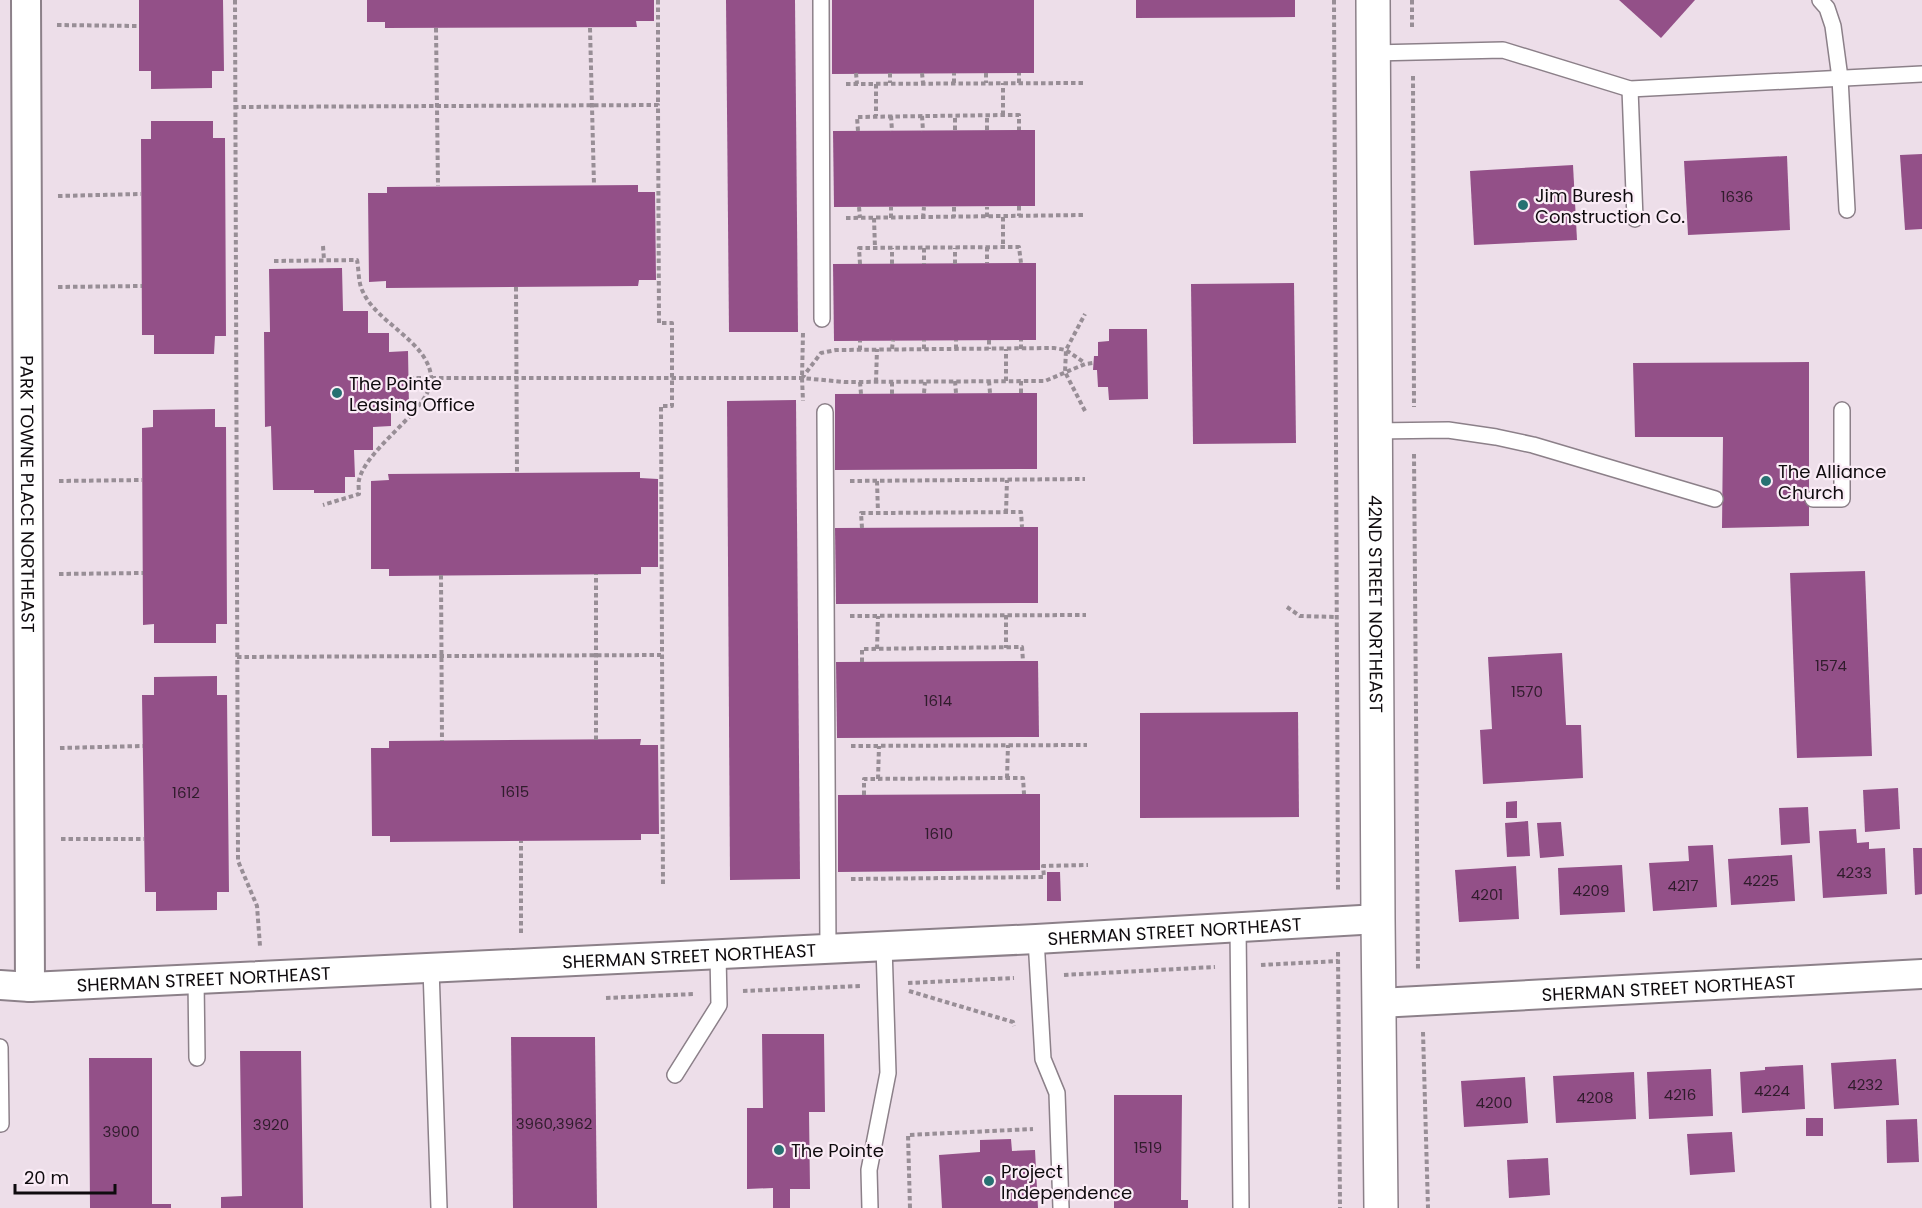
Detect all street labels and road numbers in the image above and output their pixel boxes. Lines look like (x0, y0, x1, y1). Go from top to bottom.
street label: PARK TOWNE PLACE NORTHEAST (15, 355, 41, 633)
street label: 42ND STREET NORTHEAST (1363, 495, 1389, 713)
street label: SHERMAN STREET NORTHEAST (1047, 911, 1302, 951)
street label: SHERMAN STREET NORTHEAST (562, 937, 817, 974)
street label: SHERMAN STREET NORTHEAST (76, 960, 332, 997)
street label: SHERMAN STREET NORTHEAST (1541, 968, 1796, 1007)

